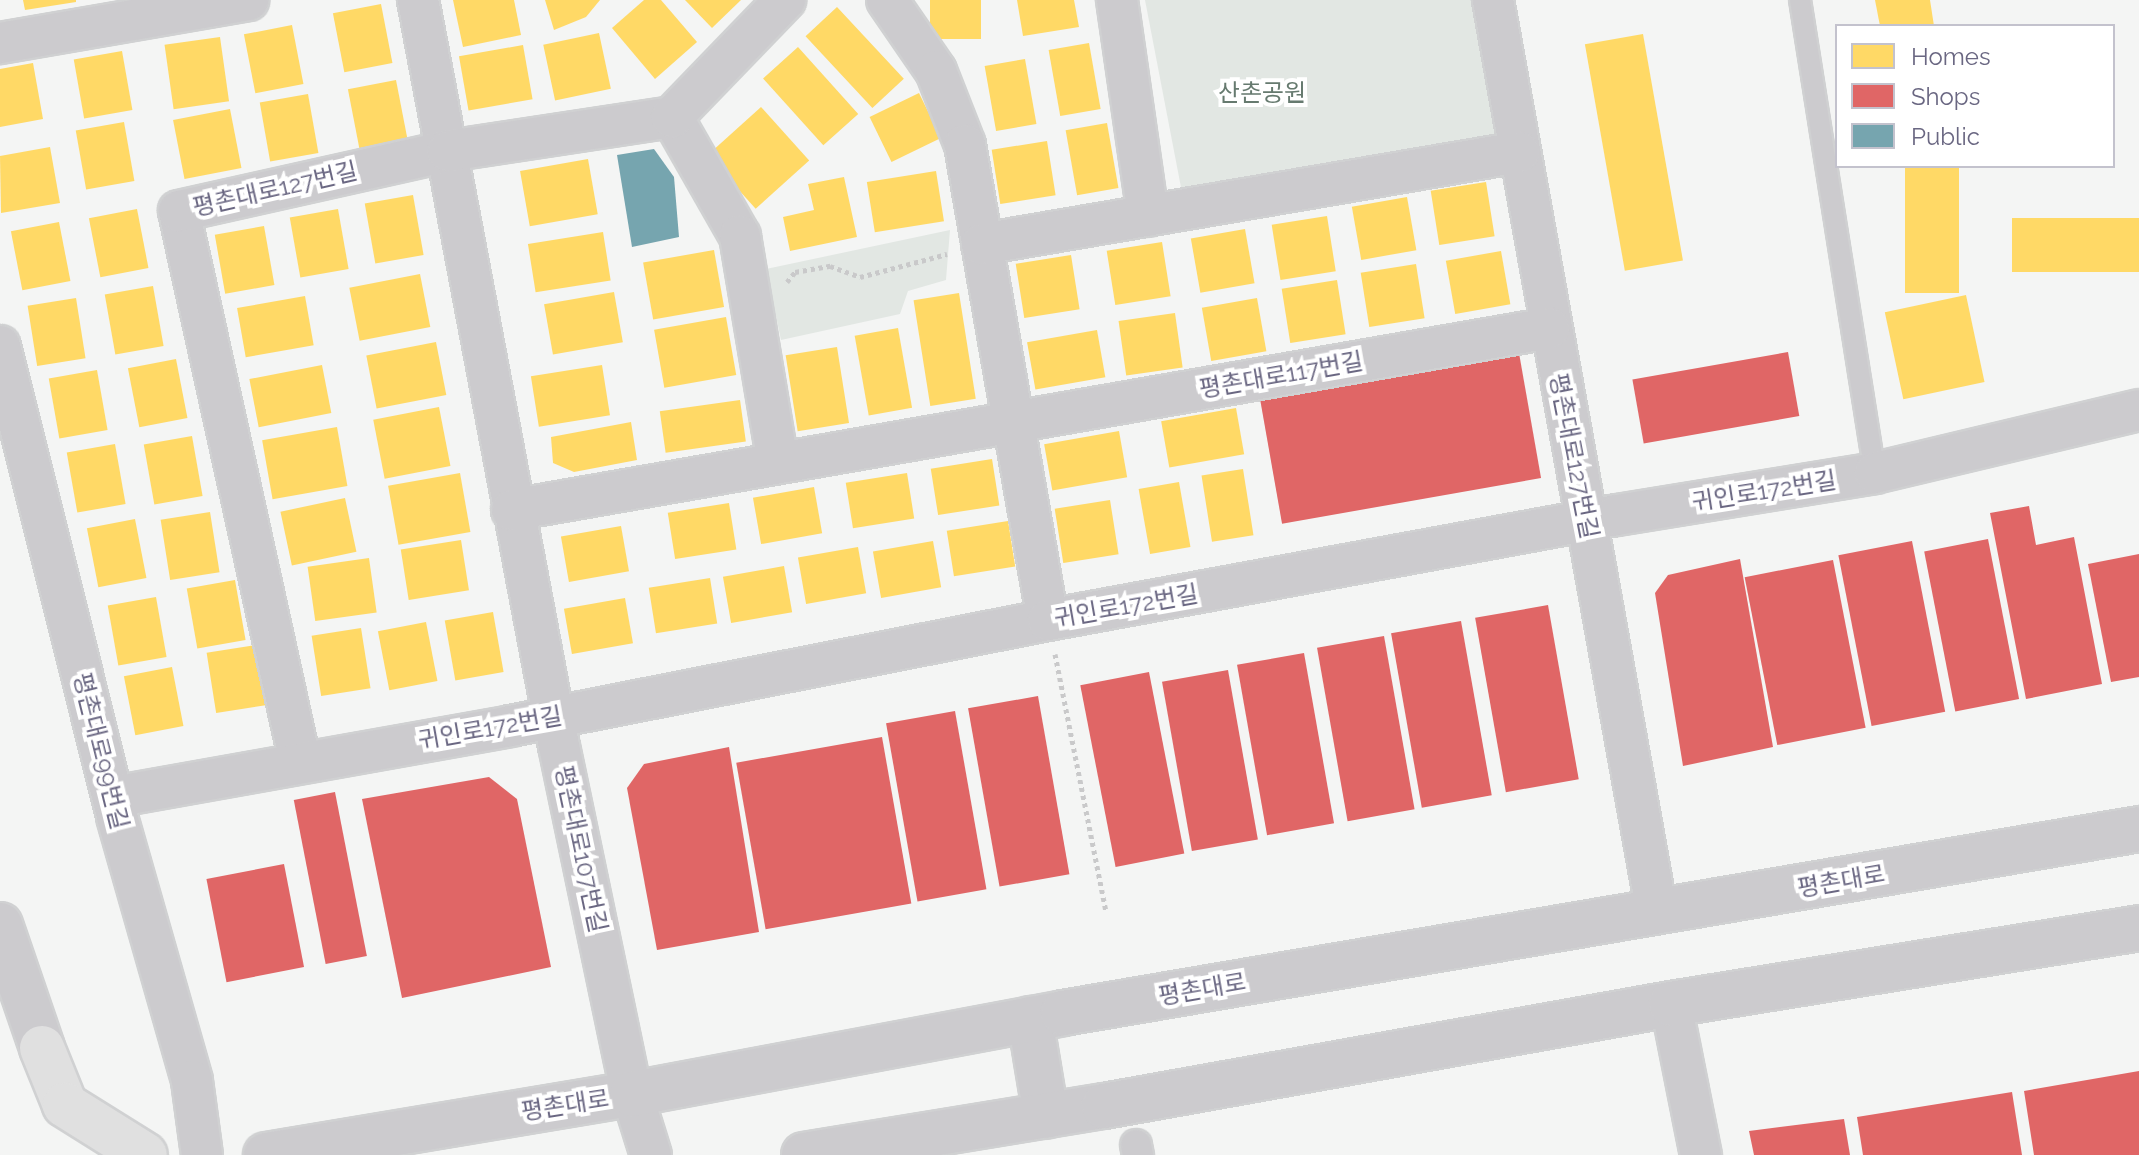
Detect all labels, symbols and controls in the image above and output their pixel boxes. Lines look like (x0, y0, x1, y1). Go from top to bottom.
legend (1835, 24, 2115, 168)
text: Homes (1911, 42, 1991, 71)
park label: 산촌공원 (1218, 79, 1306, 107)
text: Shops (1911, 82, 1980, 111)
text: Public (1911, 122, 1980, 151)
street label: 평촌대로127번길 (190, 156, 360, 222)
street label: 평촌대로117번길 (1197, 346, 1365, 404)
street label: 평촌대로127번길 (1544, 371, 1604, 541)
street label: 귀인로172번길 (1690, 465, 1838, 517)
street label: 귀인로172번길 (1052, 579, 1200, 633)
street label: 평촌대로99번길 (68, 670, 134, 832)
street label: 귀인로172번길 (416, 701, 564, 755)
street label: 평촌대로107번길 (549, 763, 613, 935)
street label: 평촌대로 (1795, 859, 1887, 903)
street label: 평촌대로 (1156, 967, 1248, 1011)
street label: 평촌대로 (519, 1084, 611, 1126)

